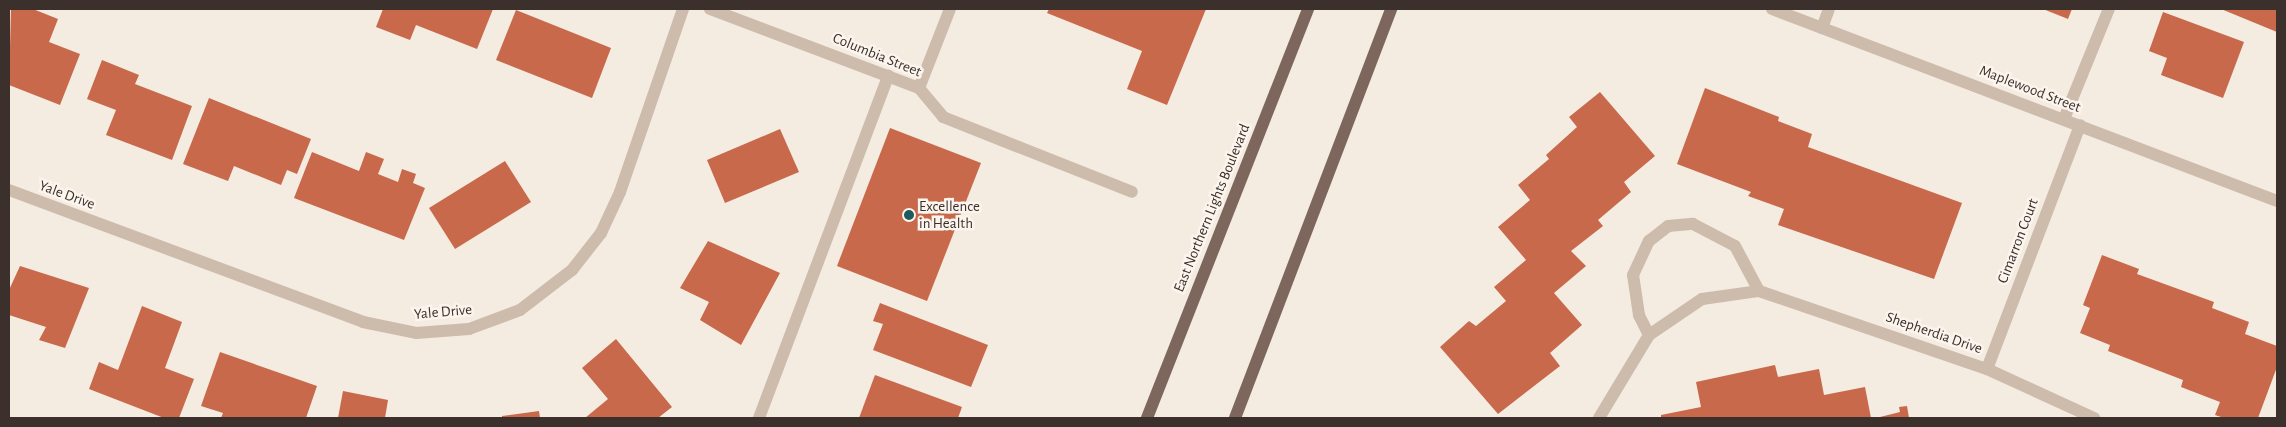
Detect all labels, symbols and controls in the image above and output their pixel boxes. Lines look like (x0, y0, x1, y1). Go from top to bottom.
street label: Columbia Street (830, 29, 924, 81)
street label: Maplewood Street (1977, 61, 2083, 117)
street label: East Northern Lights Boulevard (1170, 121, 1254, 295)
street label: Yale Drive (37, 177, 97, 213)
street label: Cimarron Court (1994, 196, 2042, 286)
place label: Excellence in Health (919, 197, 980, 232)
marker: Excellence in Health (903, 209, 915, 221)
street label: Yale Drive (413, 300, 473, 324)
street label: Shepherdia Drive (1883, 308, 1985, 358)

